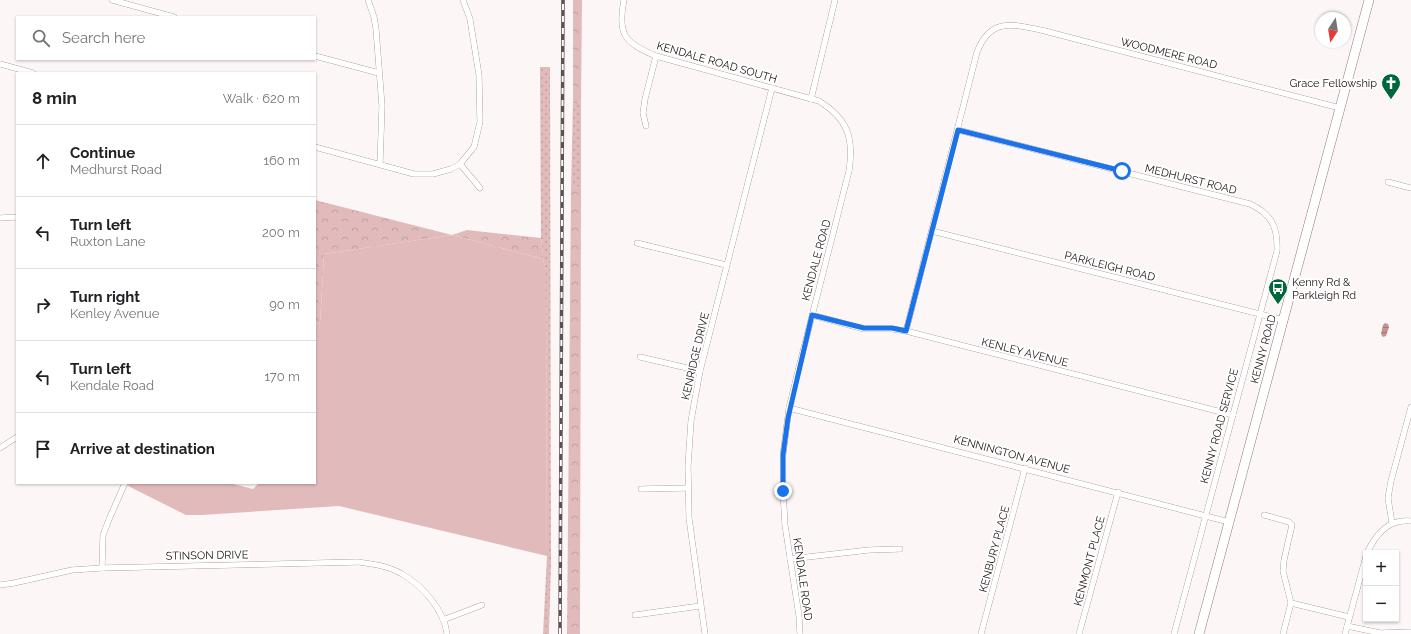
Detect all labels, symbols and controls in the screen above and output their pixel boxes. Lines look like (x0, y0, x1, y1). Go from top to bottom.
north arrow (1315, 12, 1351, 48)
search box (16, 16, 316, 60)
icon: search (30, 27, 52, 49)
text: Search here (62, 29, 145, 47)
street label: WOODMERE ROAD (1119, 35, 1219, 72)
street label: KENDALE ROAD SOUTH (655, 39, 779, 86)
church icon: Grace Fellowship (1380, 72, 1402, 100)
place label: Grace Fellowship (1289, 77, 1377, 90)
text: 8 min (32, 88, 77, 108)
text: Walk · 620 m (223, 91, 300, 106)
text: Continue (70, 144, 135, 162)
icon: ahead (32, 150, 54, 172)
text: 160 m (263, 153, 300, 168)
text: Medhurst Road (70, 162, 162, 177)
route start (1113, 162, 1131, 180)
street label: MEDHURST ROAD (1144, 162, 1238, 197)
text: Turn left (70, 216, 131, 234)
street label: KENDALE ROAD (799, 218, 834, 302)
icon: left (32, 222, 54, 244)
text: 200 m (262, 225, 300, 240)
text: Ruxton Lane (70, 234, 145, 249)
street label: PARKLEIGH ROAD (1063, 249, 1157, 284)
place label: Kenny Rd & Parkleigh Rd (1292, 276, 1356, 302)
bus stop icon: Kenny Rd & Parkleigh Rd (1267, 277, 1289, 305)
text: Turn right (70, 288, 140, 306)
icon: right (32, 294, 54, 316)
text: 90 m (269, 297, 300, 312)
text: Kenley Avenue (70, 306, 159, 321)
street label: KENRIDGE DRIVE (679, 311, 712, 401)
street label: KENNY ROAD (1248, 313, 1279, 385)
street label: KENLEY AVENUE (980, 335, 1070, 370)
text: Turn left (70, 360, 131, 378)
icon: left (32, 366, 54, 388)
street label: KENNY ROAD SERVICE (1198, 367, 1241, 485)
text: 170 m (264, 369, 300, 384)
text: Kendale Road (70, 378, 154, 393)
street label: KENNINGTON AVENUE (952, 433, 1072, 476)
icon: arrive (32, 438, 54, 460)
text: Arrive at destination (70, 440, 215, 458)
route end (774, 482, 792, 500)
street label: KENBURY PLACE (977, 504, 1012, 594)
street label: KENMONT PLACE (1071, 514, 1108, 607)
street label: KENDALE ROAD (790, 537, 815, 622)
street label: STINSON DRIVE (166, 548, 249, 563)
map controls (1363, 550, 1399, 622)
button: + (1363, 550, 1399, 586)
button: − (1363, 586, 1399, 622)

